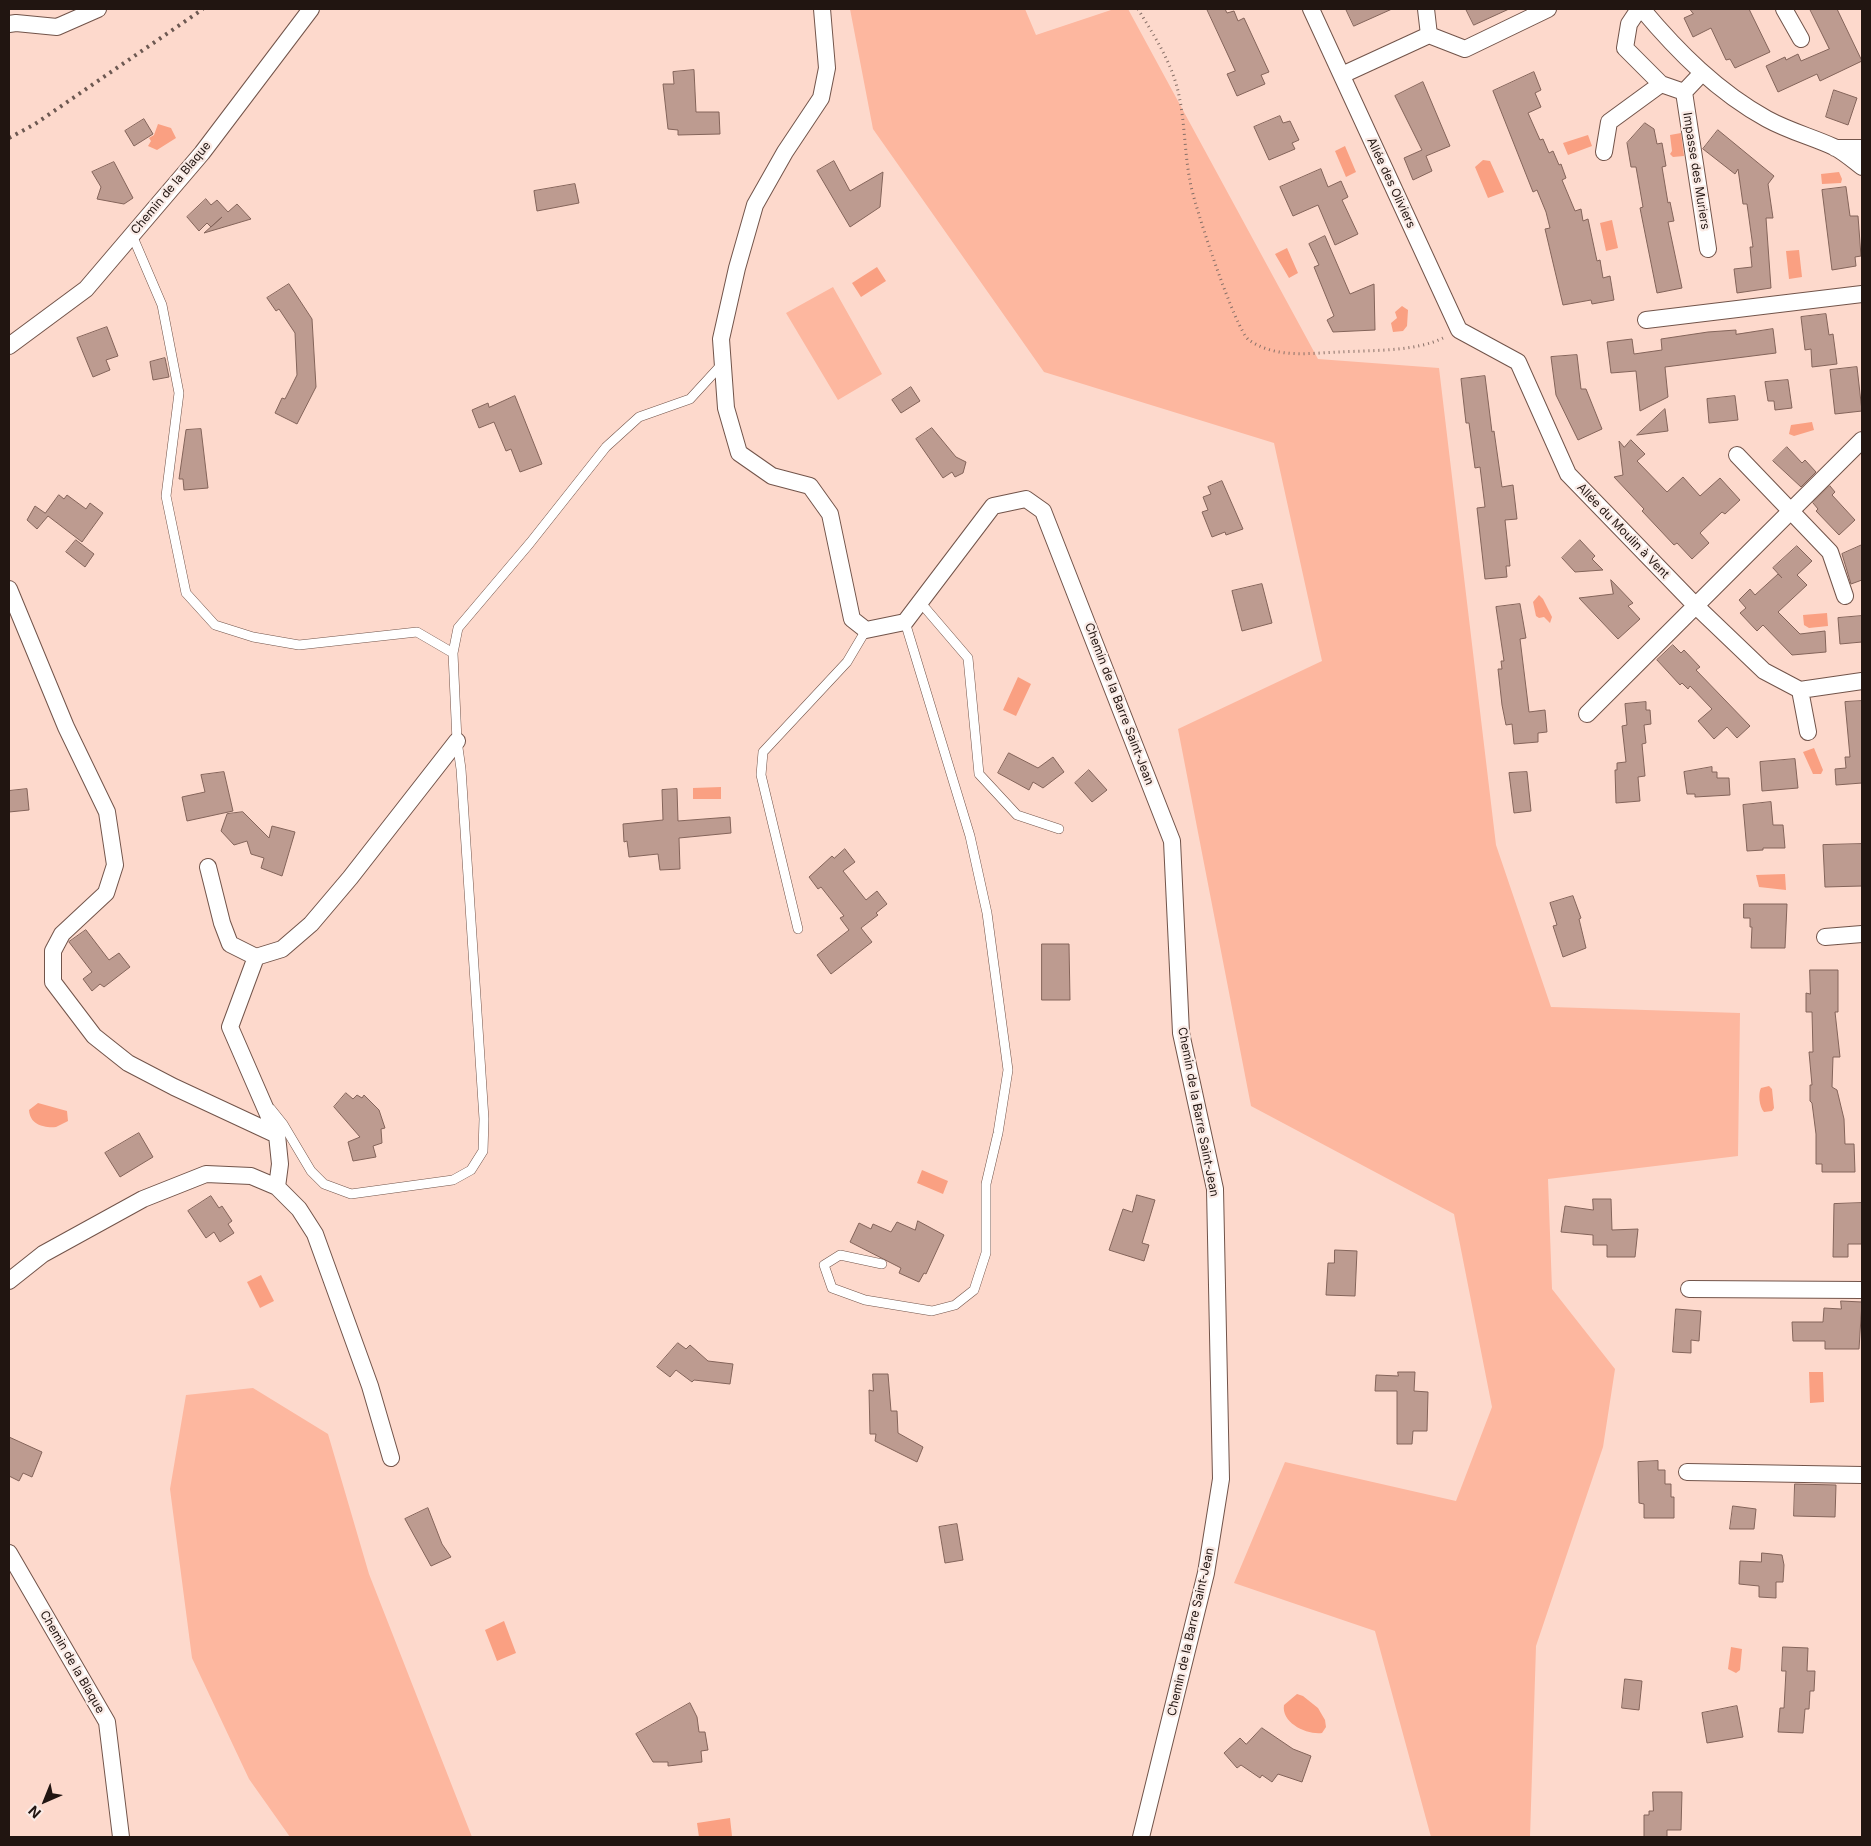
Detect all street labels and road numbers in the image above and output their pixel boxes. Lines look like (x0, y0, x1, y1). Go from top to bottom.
street label: Impasse des Muriers (1680, 111, 1712, 231)
street label: Allée des Oliviers (1364, 136, 1418, 230)
street label: Chemin de la Blaque (128, 139, 214, 237)
street label: Allée du Moulin à Vent (1574, 481, 1672, 581)
street label: Chemin de la Barre Saint-Jean (1081, 621, 1157, 787)
street label: Chemin de la Barre Saint-Jean (1174, 1026, 1222, 1198)
street label: Chemin de la Barre Saint-Jean (1165, 1546, 1217, 1718)
street label: Chemin de la Blaque (37, 1608, 107, 1716)

